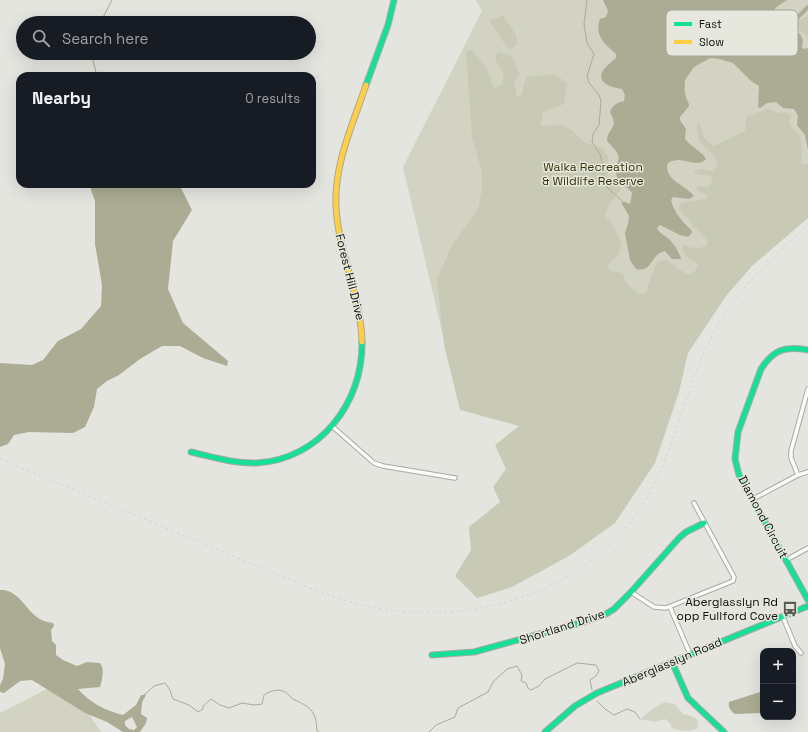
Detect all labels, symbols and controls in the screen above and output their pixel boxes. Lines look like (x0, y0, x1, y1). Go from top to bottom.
legend (666, 10, 798, 56)
search box (16, 16, 316, 60)
text: Fast (699, 17, 722, 31)
icon: search (30, 27, 52, 49)
text: Search here (62, 29, 148, 48)
text: Slow (699, 35, 724, 49)
text: Nearby (32, 87, 91, 109)
text: 0 results (245, 90, 300, 107)
park label: Walka Recreation & Wildlife Reserve (542, 159, 644, 189)
street label: Forest Hill Drive (332, 232, 368, 322)
street label: Diamond Circuit (734, 473, 792, 561)
place label: Aberglasslyn Rd opp Fullford Cove (677, 594, 778, 624)
bus stop icon: Aberglasslyn Rd opp Fullford Cove (781, 600, 799, 618)
street label: Shortland Drive (517, 606, 607, 648)
street label: Aberglasslyn Road (620, 634, 724, 690)
map controls (760, 648, 796, 720)
button: + (760, 648, 796, 684)
button: − (760, 684, 796, 720)

